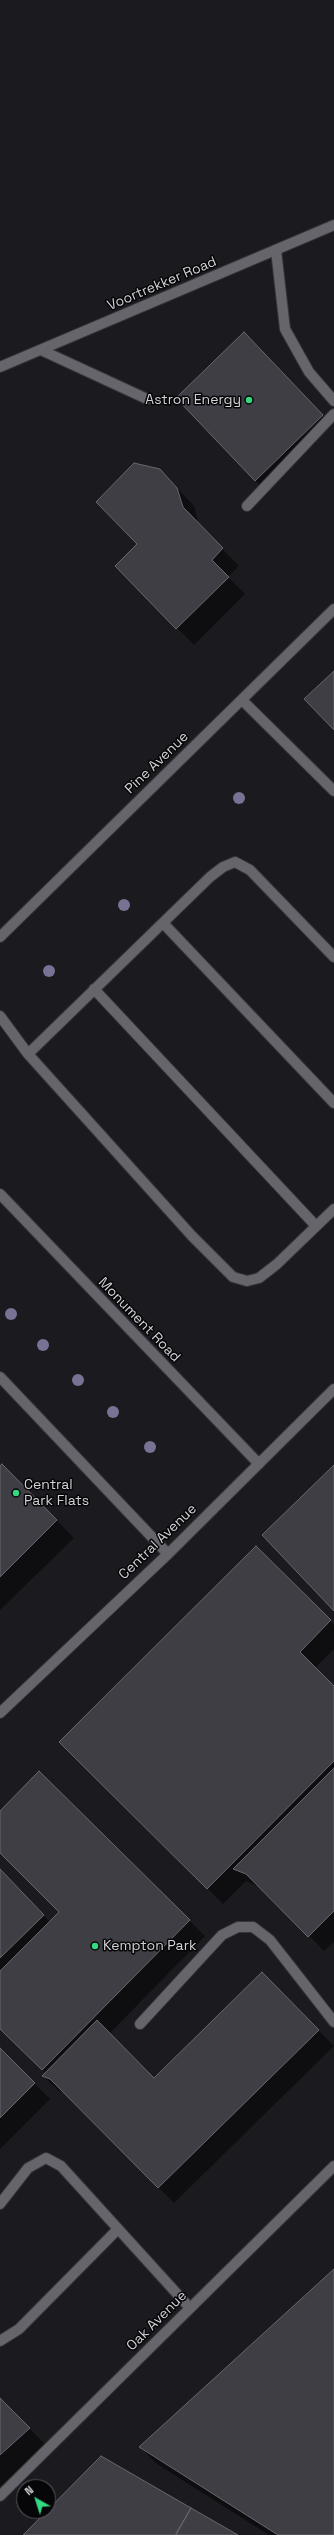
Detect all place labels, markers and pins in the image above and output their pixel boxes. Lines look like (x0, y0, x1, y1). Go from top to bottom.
place label: Astron Energy (145, 392, 241, 408)
marker: Astron Energy (244, 395, 254, 405)
place label: Central Park Flats (24, 1477, 89, 1510)
marker: Central Park Flats (11, 1488, 21, 1498)
place label: Kempton Park (103, 1938, 196, 1954)
marker: Kempton Park (90, 1941, 100, 1951)

